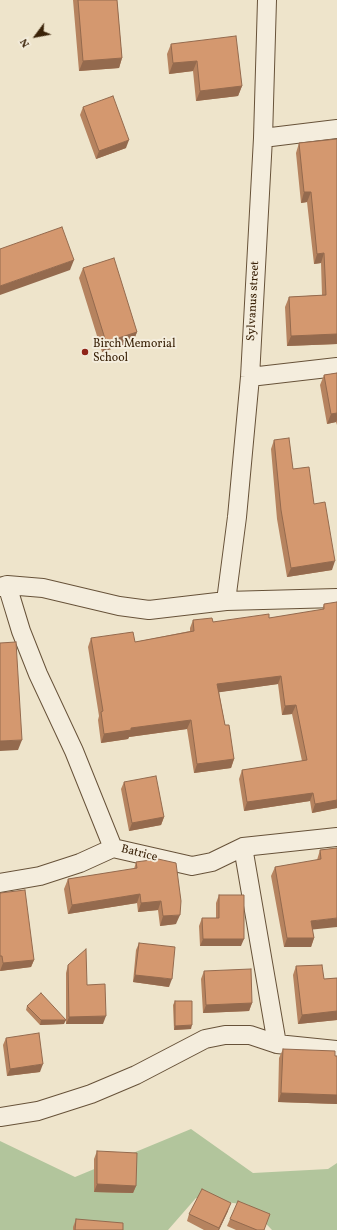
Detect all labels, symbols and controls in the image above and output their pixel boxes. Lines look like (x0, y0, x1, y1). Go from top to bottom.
north arrow (16, 16, 56, 56)
text: N (17, 35, 34, 50)
street label: Sylvanus street (245, 260, 263, 342)
place label: Birch Memorial School (93, 338, 176, 366)
marker: Birch Memorial School (80, 347, 90, 357)
street label: Batrice (119, 843, 159, 865)

